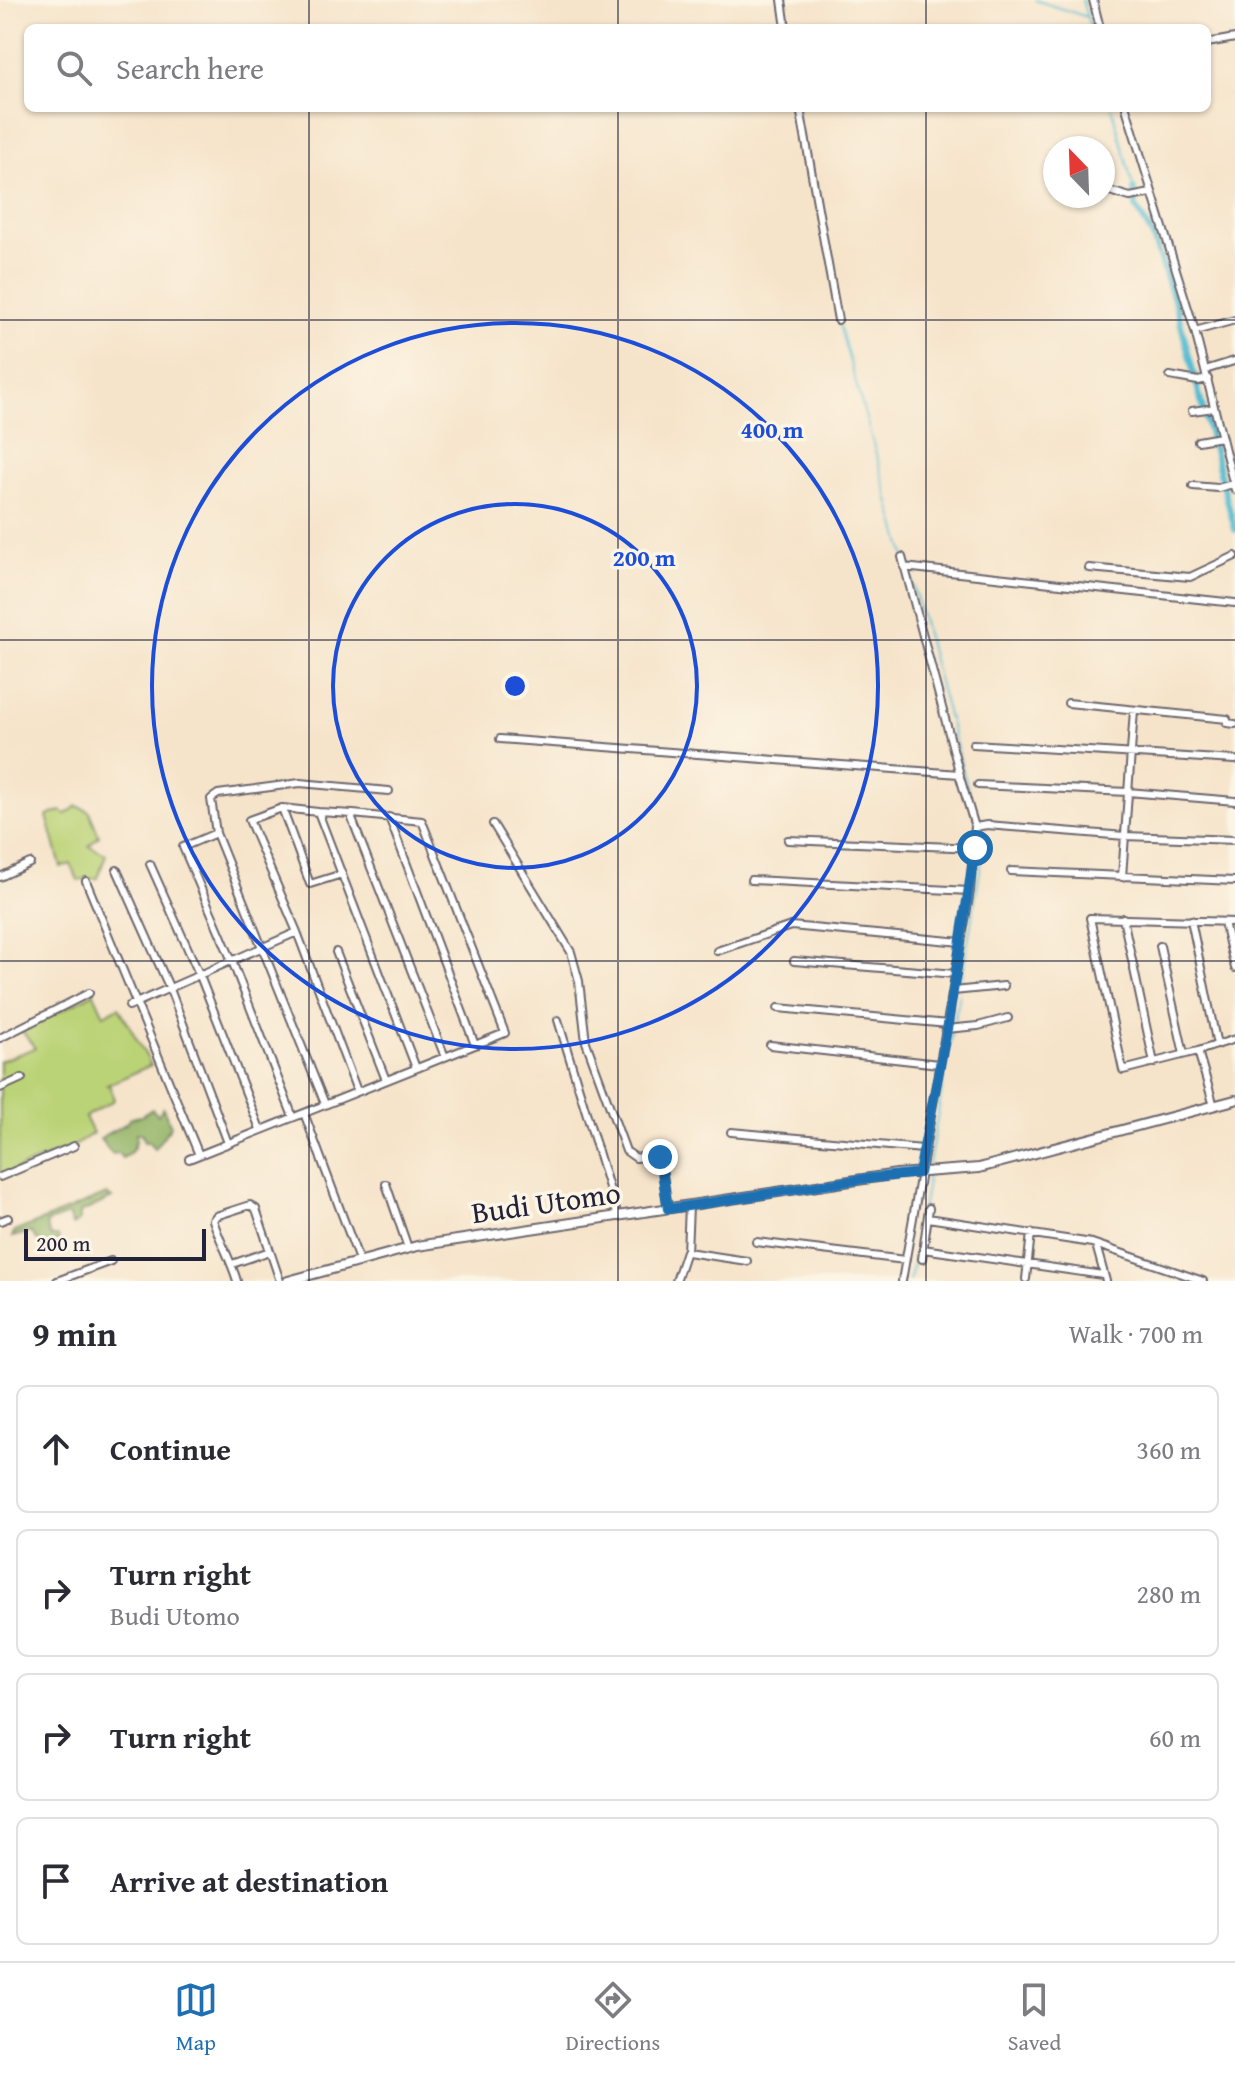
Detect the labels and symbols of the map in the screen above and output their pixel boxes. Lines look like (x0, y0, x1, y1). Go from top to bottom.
north arrow (1043, 136, 1115, 208)
text: 400 m (740, 412, 804, 447)
text: 200 m (612, 540, 676, 575)
centre of rings (501, 672, 529, 700)
route start (957, 830, 993, 866)
route end (642, 1139, 678, 1175)
street label: Budi Utomo (469, 1170, 623, 1234)
scale bar (24, 1225, 206, 1261)

